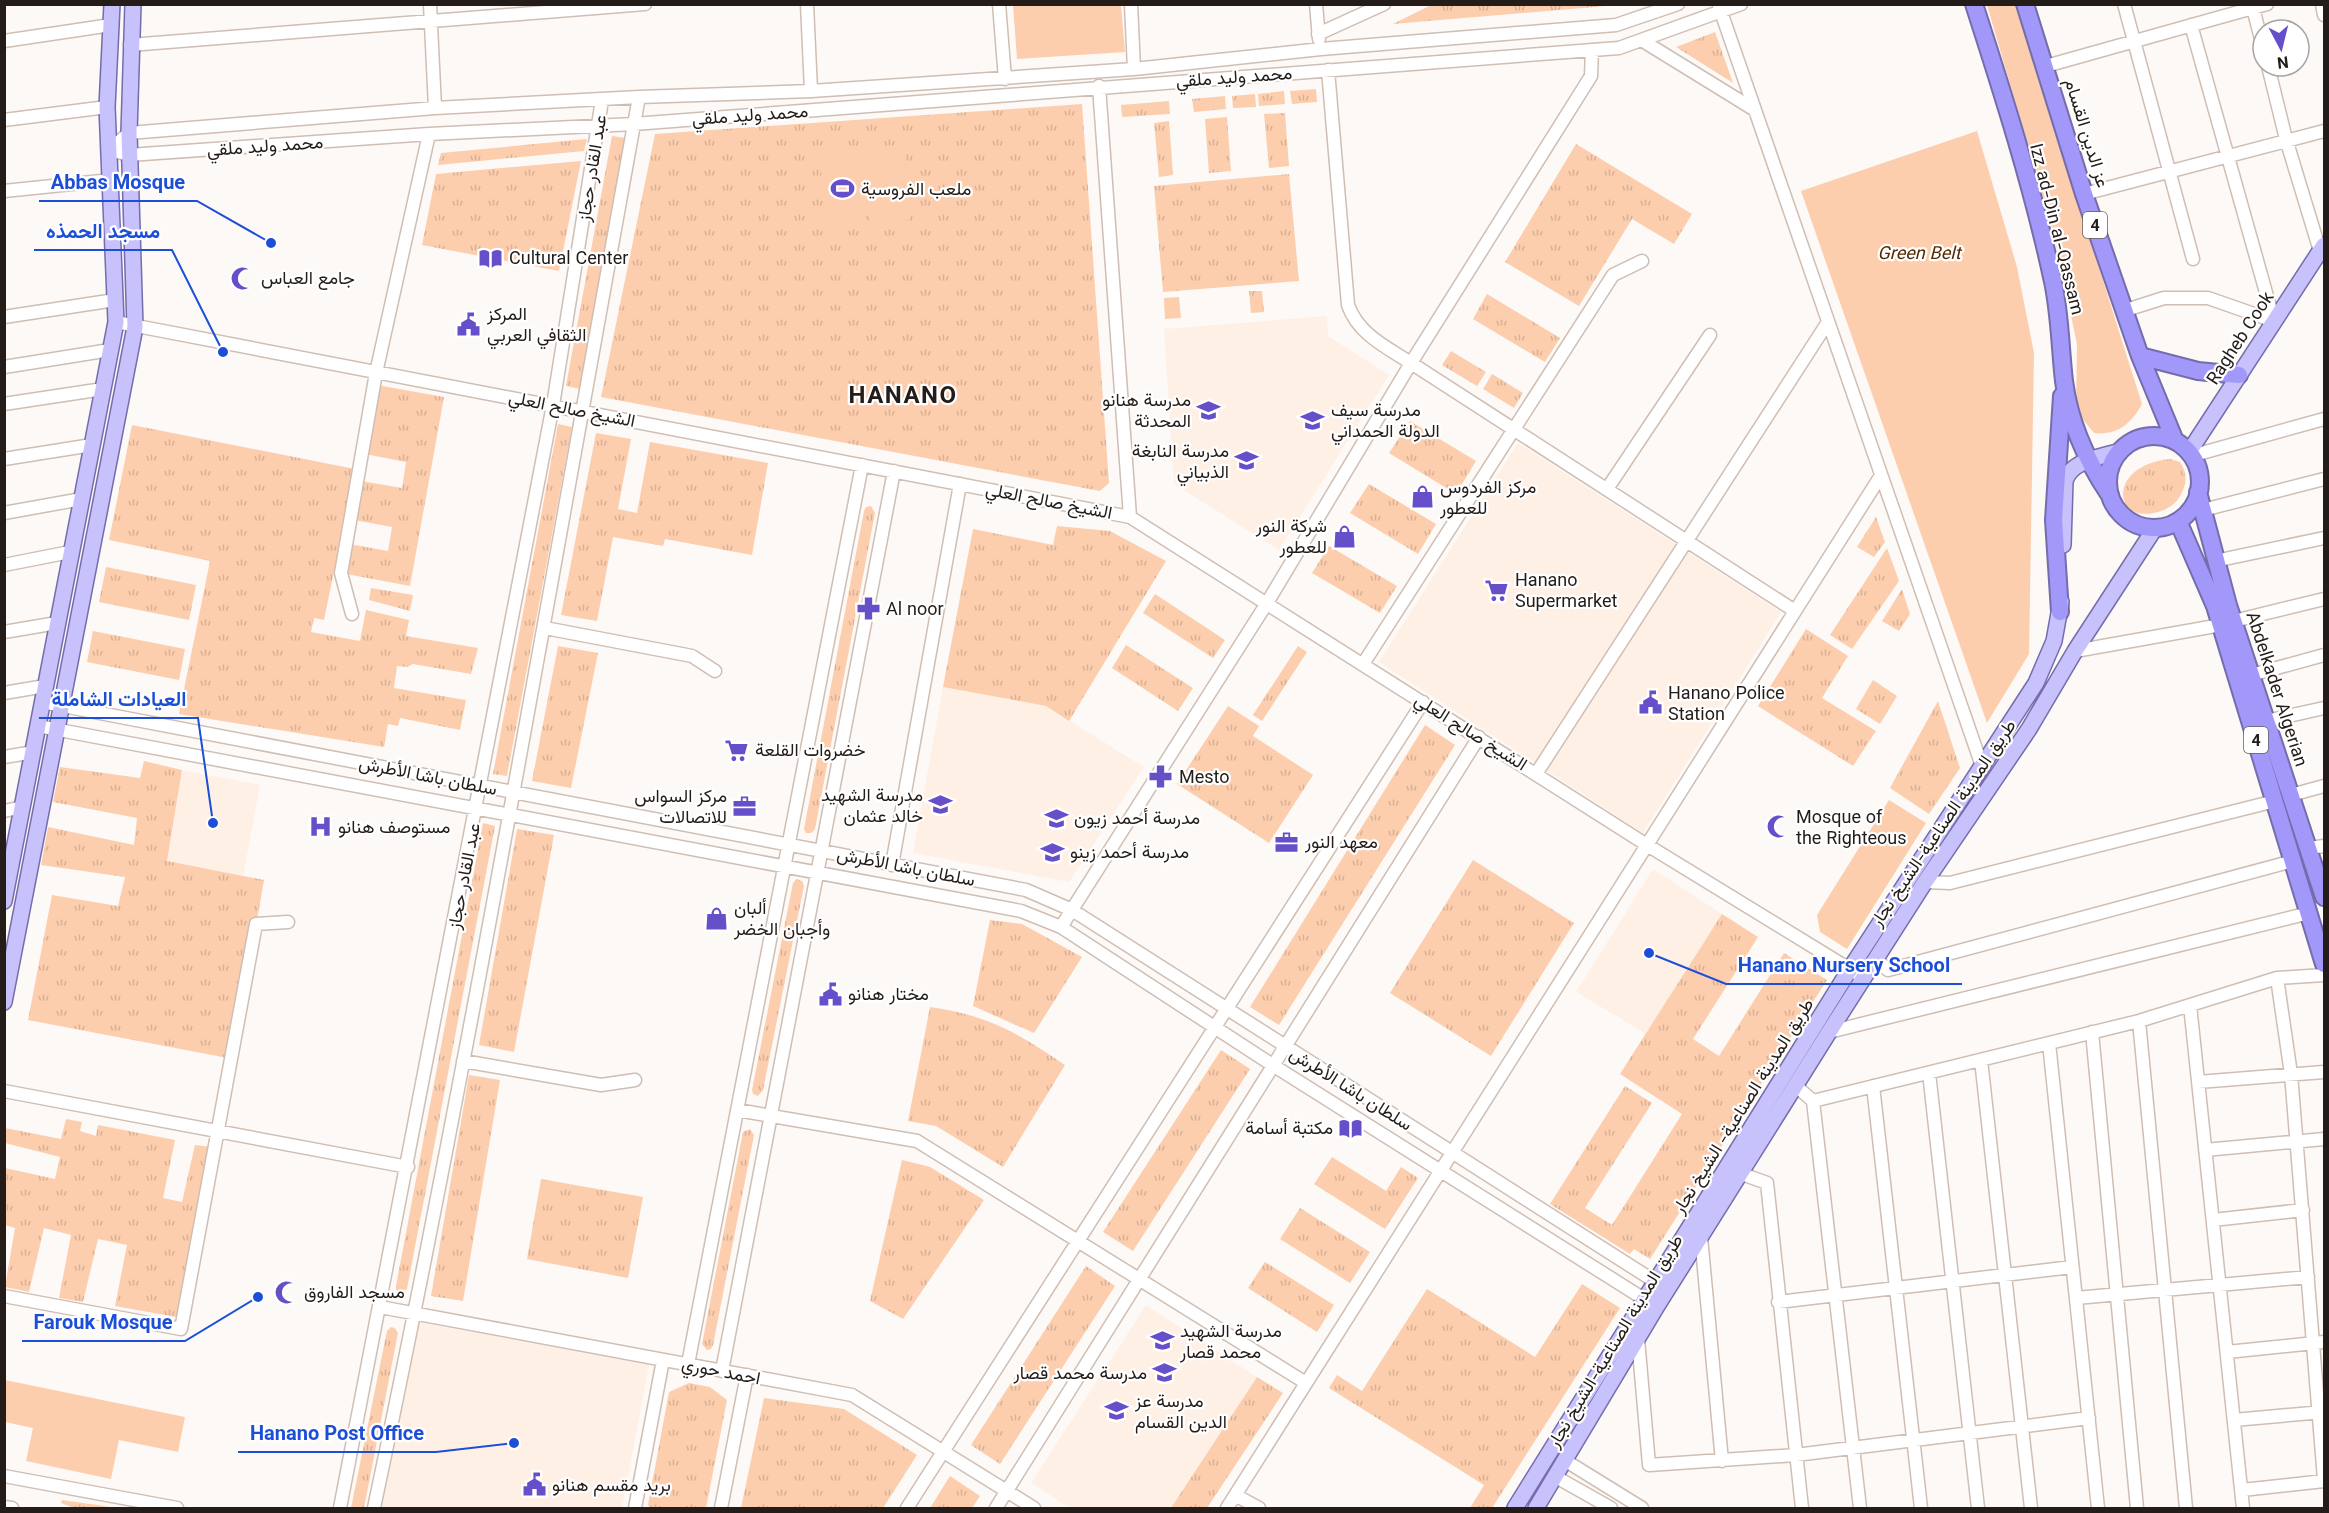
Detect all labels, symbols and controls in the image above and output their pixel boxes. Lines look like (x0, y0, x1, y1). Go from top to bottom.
north arrow (2251, 18, 2311, 78)
text: N (2275, 47, 2290, 74)
street label: محمد وليد ملقي (1175, 61, 1293, 97)
street label: عز الدين القسام (2055, 75, 2115, 192)
street label: محمد وليد ملقي (691, 99, 809, 135)
street label: عبد القادر حجاز (572, 113, 616, 225)
street label: محمد وليد ملقي (206, 130, 324, 166)
street label: Izz ad-Din al-Qassam (2020, 141, 2090, 318)
callout: Abbas Mosque (39, 163, 197, 201)
text: Abbas Mosque (51, 168, 185, 200)
sports icon: ملعب الفروسية (830, 176, 856, 202)
place label: ملعب الفروسية (861, 177, 971, 205)
callout: مسجد الحمذه (34, 212, 172, 250)
road number: 4 (2083, 212, 2107, 238)
text: مسجد الحمذه (46, 217, 160, 249)
park label: Green Belt (1877, 241, 1963, 269)
library icon: Cultural Center (478, 245, 504, 271)
place label: Cultural Center (509, 246, 628, 274)
mosque icon: جامع العباس (230, 265, 256, 291)
place label: جامع العباس (261, 266, 355, 294)
street label: Ragheb Cook (2201, 286, 2283, 391)
place label: المركز الثقافي العربي (486, 302, 586, 351)
public building icon: المركز الثقافي العربي (456, 311, 482, 337)
district label: HANANO (848, 378, 958, 416)
street label: الشيخ صالح العلي (506, 385, 637, 437)
place label: مدرسة هنانو المحدثة (1102, 388, 1191, 437)
school or university icon: مدرسة هنانو المحدثة (1196, 397, 1222, 423)
place label: مدرسة سيف الدولة الحمداني (1331, 398, 1440, 447)
school or university icon: مدرسة سيف الدولة الحمداني (1300, 407, 1326, 433)
place label: مدرسة النابغة الذبياني (1132, 439, 1229, 488)
school or university icon: مدرسة النابغة الذبياني (1234, 448, 1260, 474)
place label: مركز الفردوس للعطور (1439, 475, 1536, 524)
street label: الشيخ صالح العلي (983, 477, 1114, 529)
shop icon: مركز الفردوس للعطور (1409, 484, 1435, 510)
place label: شركة النور للعطور (1255, 514, 1327, 563)
shop icon: شركة النور للعطور (1332, 523, 1358, 549)
place label: Hanano Supermarket (1515, 568, 1618, 617)
supermarket icon: Hanano Supermarket (1484, 577, 1510, 603)
pharmacy icon: Al noor (855, 596, 881, 622)
place label: Al noor (886, 597, 944, 625)
street label: Abdelkader Algerian (2237, 609, 2313, 771)
callout: العيادات الشاملة (39, 680, 198, 718)
place label: Hanano Police Station (1668, 681, 1785, 730)
text: العيادات الشاملة (52, 685, 186, 717)
street label: الشيخ صالح العلي (1408, 688, 1532, 780)
public building icon: Hanano Police Station (1637, 690, 1663, 716)
street label: طريق المدينة الصناعية-الشيخ نجار (1864, 715, 2025, 934)
road number: 4 (2244, 727, 2268, 753)
supermarket icon: خضروات القلعة (724, 737, 750, 763)
place label: خضروات القلعة (755, 738, 866, 766)
street label: سلطان باشا الأطرش (356, 751, 499, 805)
pharmacy icon: Mesto (1148, 764, 1174, 790)
place label: Mesto (1179, 765, 1230, 793)
place label: مدرسة الشهيد خالد عثمان (821, 783, 923, 832)
place label: مركز السواس للاتصالات (634, 784, 727, 833)
school or university icon: مدرسة الشهيد خالد عثمان (928, 792, 954, 818)
office icon: مركز السواس للاتصالات (732, 793, 758, 819)
school or university icon: مدرسة أحمد زيون (1043, 805, 1069, 831)
place label: Mosque of the Righteous (1796, 805, 1907, 854)
place label: مدرسة أحمد زيون (1074, 806, 1200, 834)
hospital icon: مستوصف هنانو (307, 814, 333, 840)
mosque icon: Mosque of the Righteous (1765, 814, 1791, 840)
place label: مستوصف هنانو (338, 815, 450, 843)
street label: عبد القادر حجاز (442, 821, 490, 933)
office icon: معهد النور (1274, 829, 1300, 855)
place label: معهد النور (1304, 830, 1378, 858)
school or university icon: مدرسة أحمد زينو (1039, 839, 1065, 865)
place label: مدرسة أحمد زينو (1070, 840, 1189, 868)
street label: سلطان باشا الأطرش (834, 842, 977, 896)
place label: ألبان وأجبان الخضر (733, 896, 830, 945)
shop icon: ألبان وأجبان الخضر (703, 905, 729, 931)
callout: Hanano Nursery School (1726, 946, 1962, 984)
text: Hanano Nursery School (1738, 951, 1950, 983)
public building icon: مختار هنانو (817, 981, 843, 1007)
place label: مختار هنانو (848, 982, 929, 1010)
street label: طريق المدينة الصناعية- الشيخ نجار (1666, 994, 1823, 1221)
street label: سلطان باشا الأطرش (1283, 1042, 1417, 1140)
library icon: مكتبة أسامة (1338, 1115, 1364, 1141)
place label: مكتبة أسامة (1245, 1116, 1333, 1144)
street label: طريق المدينة الصناعية-الشيخ نجار (1541, 1230, 1692, 1455)
mosque icon: مسجد الفاروق (273, 1279, 299, 1305)
place label: مسجد الفاروق (304, 1280, 405, 1308)
callout: Farouk Mosque (22, 1303, 185, 1341)
text: Farouk Mosque (33, 1308, 173, 1340)
place label: مدرسة الشهيد محمد قصار (1179, 1319, 1282, 1368)
school or university icon: مدرسة الشهيد محمد قصار (1149, 1328, 1175, 1354)
street label: احمد حوري (679, 1352, 763, 1394)
school or university icon: مدرسة محمد قصار (1152, 1360, 1178, 1386)
place label: مدرسة محمد قصار (1013, 1361, 1147, 1389)
place label: مدرسة عز الدين القسام (1134, 1389, 1227, 1438)
school or university icon: مدرسة عز الدين القسام (1104, 1398, 1130, 1424)
callout: Hanano Post Office (238, 1414, 436, 1452)
text: Hanano Post Office (250, 1419, 424, 1451)
public building icon: بريد مقسم هنانو (521, 1472, 547, 1498)
place label: بريد مقسم هنانو (552, 1473, 671, 1501)

